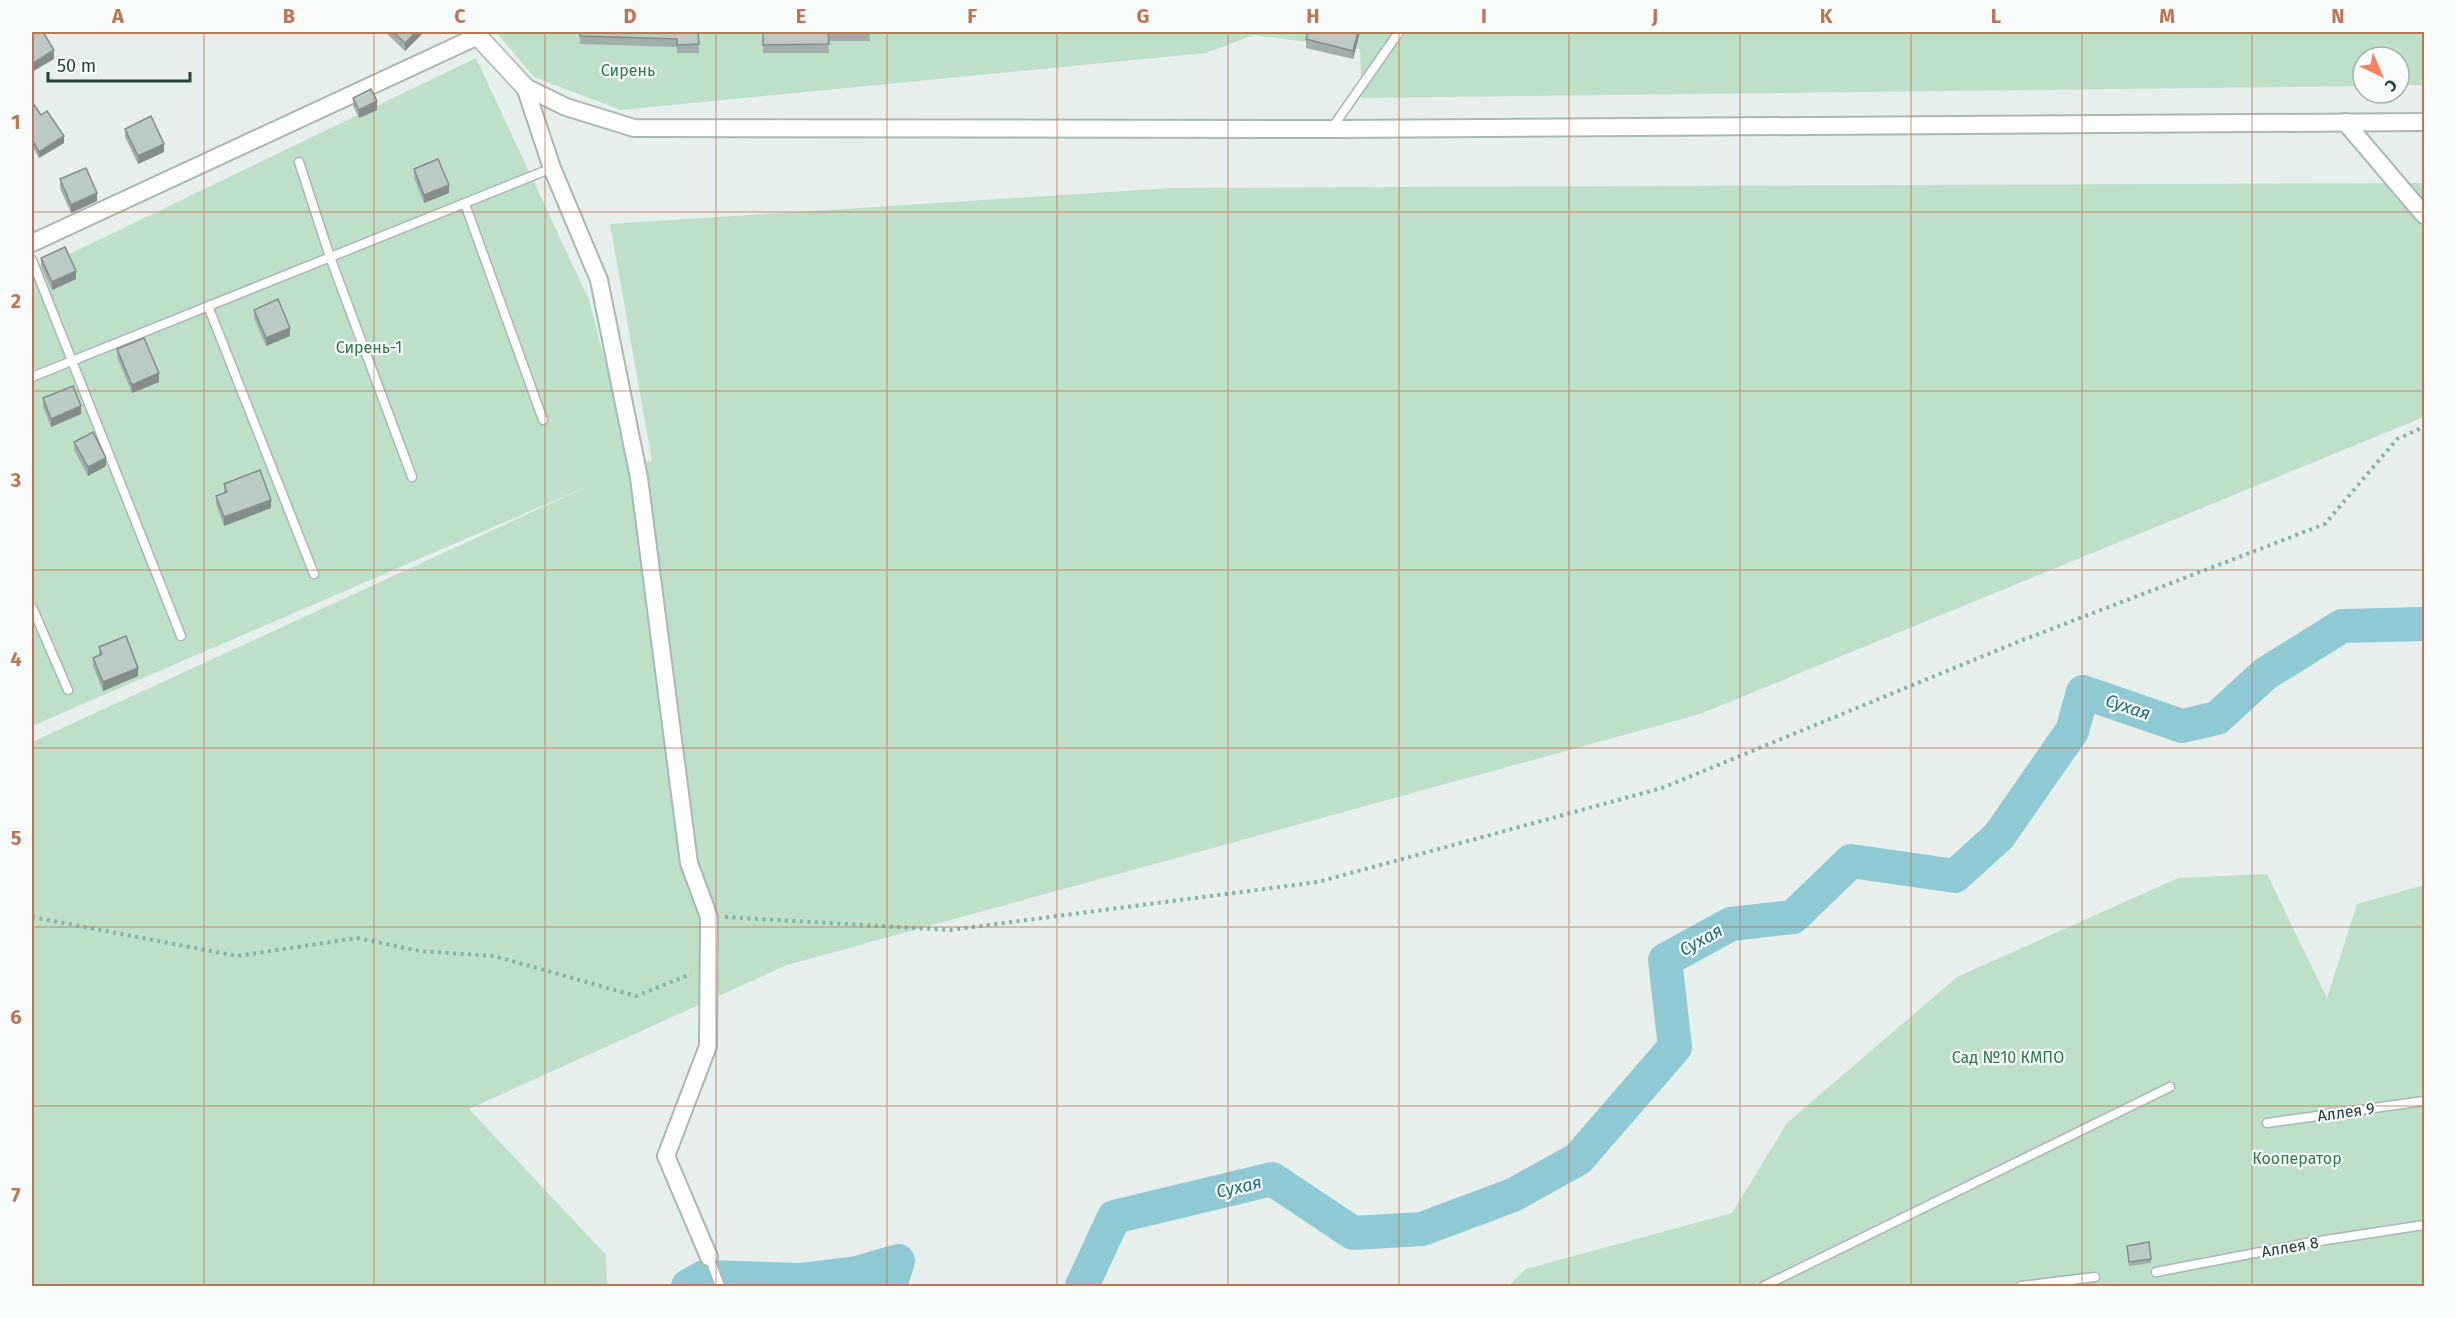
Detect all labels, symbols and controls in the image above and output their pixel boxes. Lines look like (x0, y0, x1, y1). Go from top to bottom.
text: A (111, 4, 125, 28)
text: B (283, 4, 295, 28)
text: C (454, 4, 466, 28)
text: D (623, 4, 637, 28)
text: E (796, 4, 806, 28)
text: F (967, 4, 977, 28)
text: G (1137, 4, 1149, 28)
text: H (1306, 4, 1320, 28)
text: I (1481, 4, 1487, 28)
text: J (1651, 4, 1658, 28)
text: K (1820, 4, 1833, 28)
text: L (1991, 4, 2001, 28)
text: M (2159, 4, 2175, 28)
text: N (2331, 4, 2345, 28)
scale bar (48, 45, 190, 83)
north arrow (2351, 45, 2411, 105)
text: 50 m (57, 55, 96, 77)
park label: Сирень (601, 61, 655, 80)
text: С (2381, 75, 2401, 96)
text: 1 (11, 110, 21, 134)
text: 2 (11, 289, 21, 313)
park label: Сирень-1 (336, 338, 402, 357)
text: 3 (10, 468, 21, 492)
text: 4 (10, 647, 22, 671)
water label: Сухая (2103, 689, 2153, 725)
text: 5 (11, 826, 22, 850)
water label: Сухая (1675, 919, 1727, 961)
text: 6 (10, 1005, 22, 1029)
park label: Сад №10 КМПО (1952, 1048, 2064, 1067)
street label: Аллея 9 (2316, 1099, 2376, 1125)
park label: Кооператор (2252, 1149, 2342, 1168)
water label: Сухая (1214, 1171, 1264, 1203)
text: 7 (11, 1183, 21, 1207)
street label: Аллея 8 (2260, 1233, 2320, 1261)

